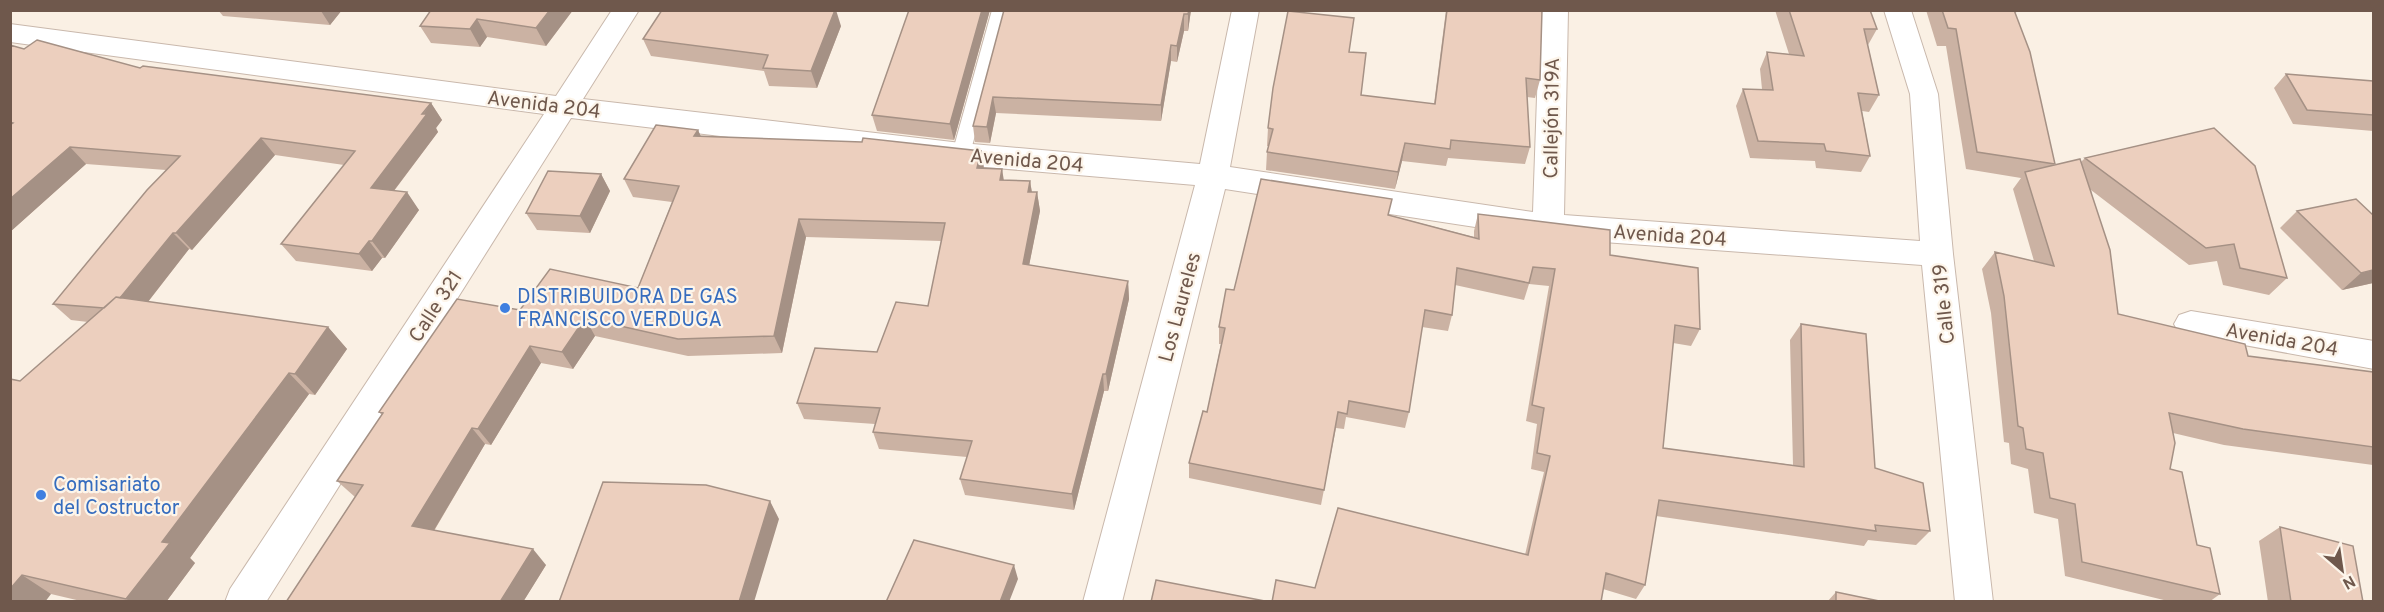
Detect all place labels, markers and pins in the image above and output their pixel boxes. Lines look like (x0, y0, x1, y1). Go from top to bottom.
place label: DISTRIBUIDORA DE GAS FRANCISCO VERDUGA (517, 285, 738, 334)
marker: DISTRIBUIDORA DE GAS FRANCISCO VERDUGA (498, 301, 512, 315)
place label: Comisariato del Costructor (53, 473, 180, 522)
marker: Comisariato del Costructor (34, 488, 48, 502)

